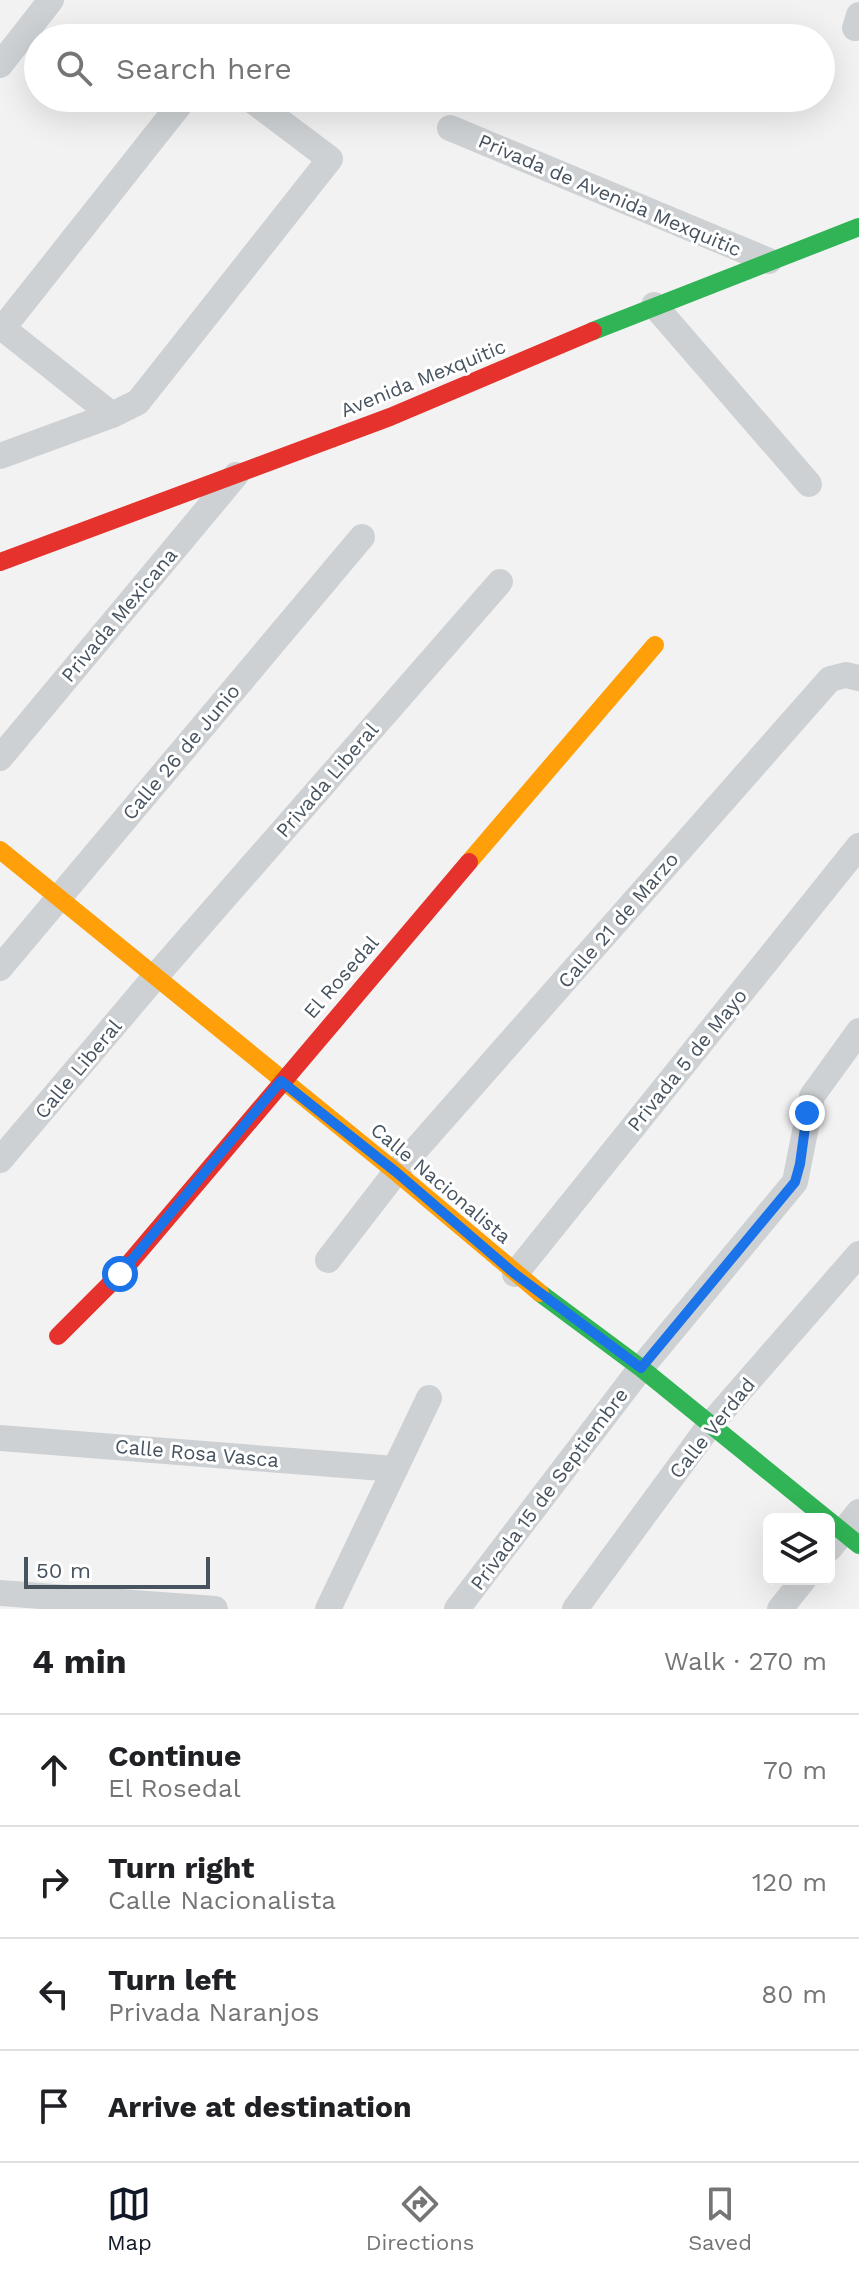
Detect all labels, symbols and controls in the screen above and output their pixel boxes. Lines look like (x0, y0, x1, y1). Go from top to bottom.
search box (24, 24, 835, 112)
icon: search (52, 46, 96, 90)
text: Search here (116, 51, 292, 86)
street label: Privada de Avenida Mexquitic (475, 129, 745, 261)
street label: Avenida Mexquitic (337, 334, 509, 422)
street label: Privada Mexicana (56, 543, 182, 687)
street label: Calle 26 de Junio (117, 679, 245, 825)
street label: Privada Liberal (271, 718, 383, 842)
street label: Calle 21 de Marzo (553, 847, 683, 993)
street label: El Rosedal (298, 931, 384, 1023)
street label: Privada 5 de Mayo (622, 984, 752, 1136)
street label: Calle Liberal (29, 1014, 127, 1124)
route end (789, 1095, 825, 1131)
street label: Calle Nacionalista (366, 1117, 516, 1249)
route start (102, 1256, 138, 1292)
street label: Calle Verdad (664, 1373, 760, 1483)
street label: Privada 15 de Septiembre (465, 1383, 633, 1595)
street label: Calle Rosa Vasca (114, 1434, 280, 1472)
map controls (763, 1513, 835, 1585)
button: layers (763, 1513, 835, 1585)
scale bar (24, 1553, 210, 1589)
text: 50 m (36, 1558, 91, 1583)
text: 4 min (32, 1641, 127, 1681)
text: Walk · 270 m (664, 1646, 827, 1676)
text: Continue (108, 1738, 241, 1773)
icon: ahead (32, 1748, 76, 1792)
text: 70 m (763, 1755, 827, 1785)
text: El Rosedal (108, 1773, 241, 1803)
text: Turn right (108, 1850, 254, 1885)
icon: right (32, 1860, 76, 1904)
text: 120 m (752, 1867, 827, 1897)
text: Calle Nacionalista (108, 1885, 336, 1915)
text: Turn left (108, 1962, 236, 1997)
icon: left (32, 1972, 76, 2016)
text: 80 m (761, 1979, 827, 2009)
text: Privada Naranjos (108, 1997, 319, 2027)
icon: arrive (32, 2084, 76, 2128)
text: Arrive at destination (108, 2089, 412, 2124)
tab: Map (107, 2182, 152, 2255)
tab: Directions (366, 2182, 474, 2255)
tab: Saved (688, 2182, 752, 2255)

